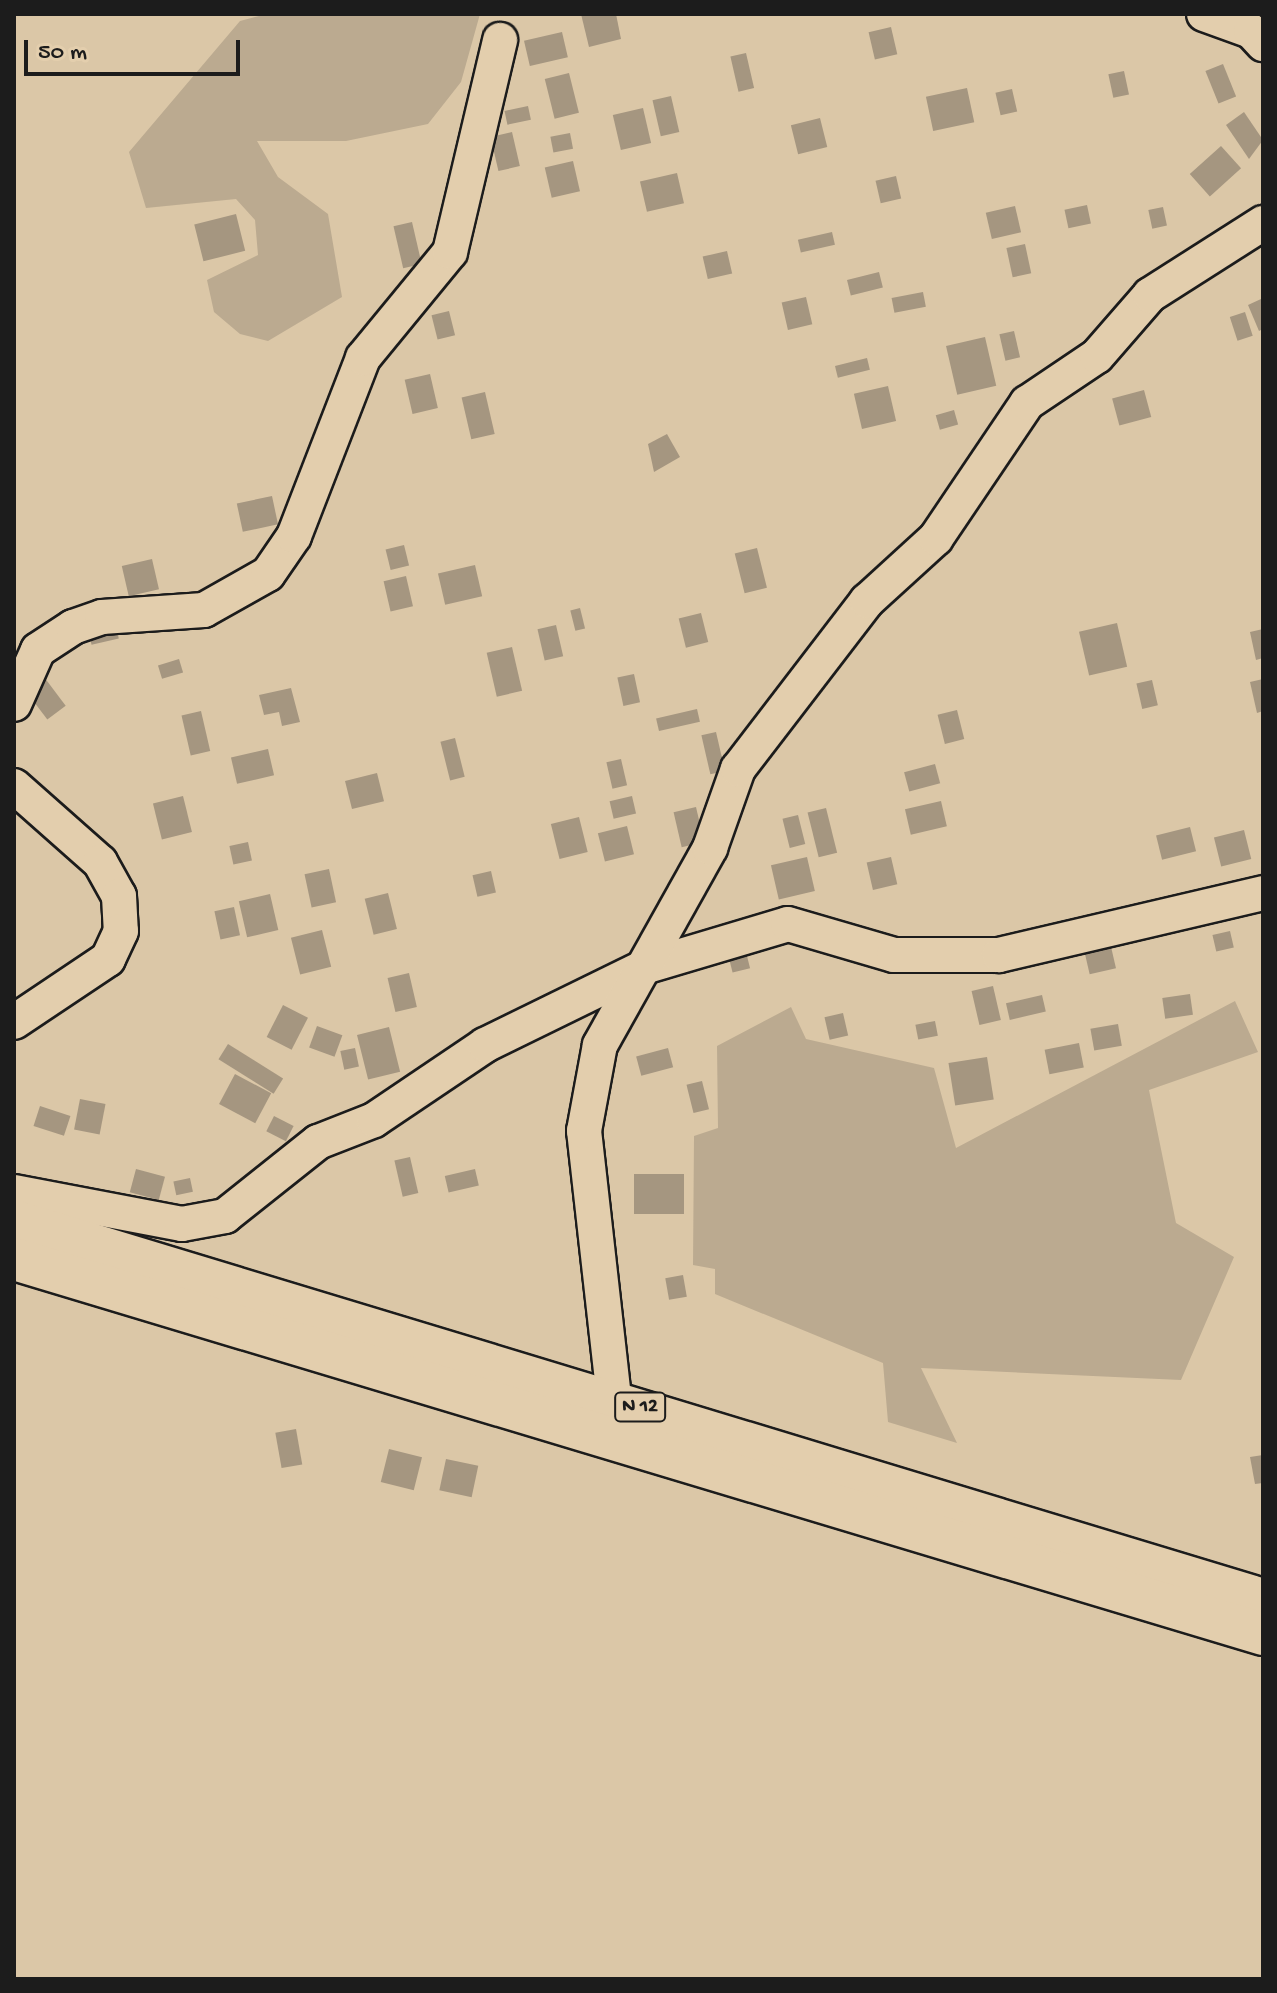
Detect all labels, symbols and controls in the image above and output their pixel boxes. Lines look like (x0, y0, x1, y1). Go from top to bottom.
scale bar (28, 24, 244, 74)
text: 50 m (38, 39, 87, 68)
road number: N 12 (614, 1391, 666, 1423)

